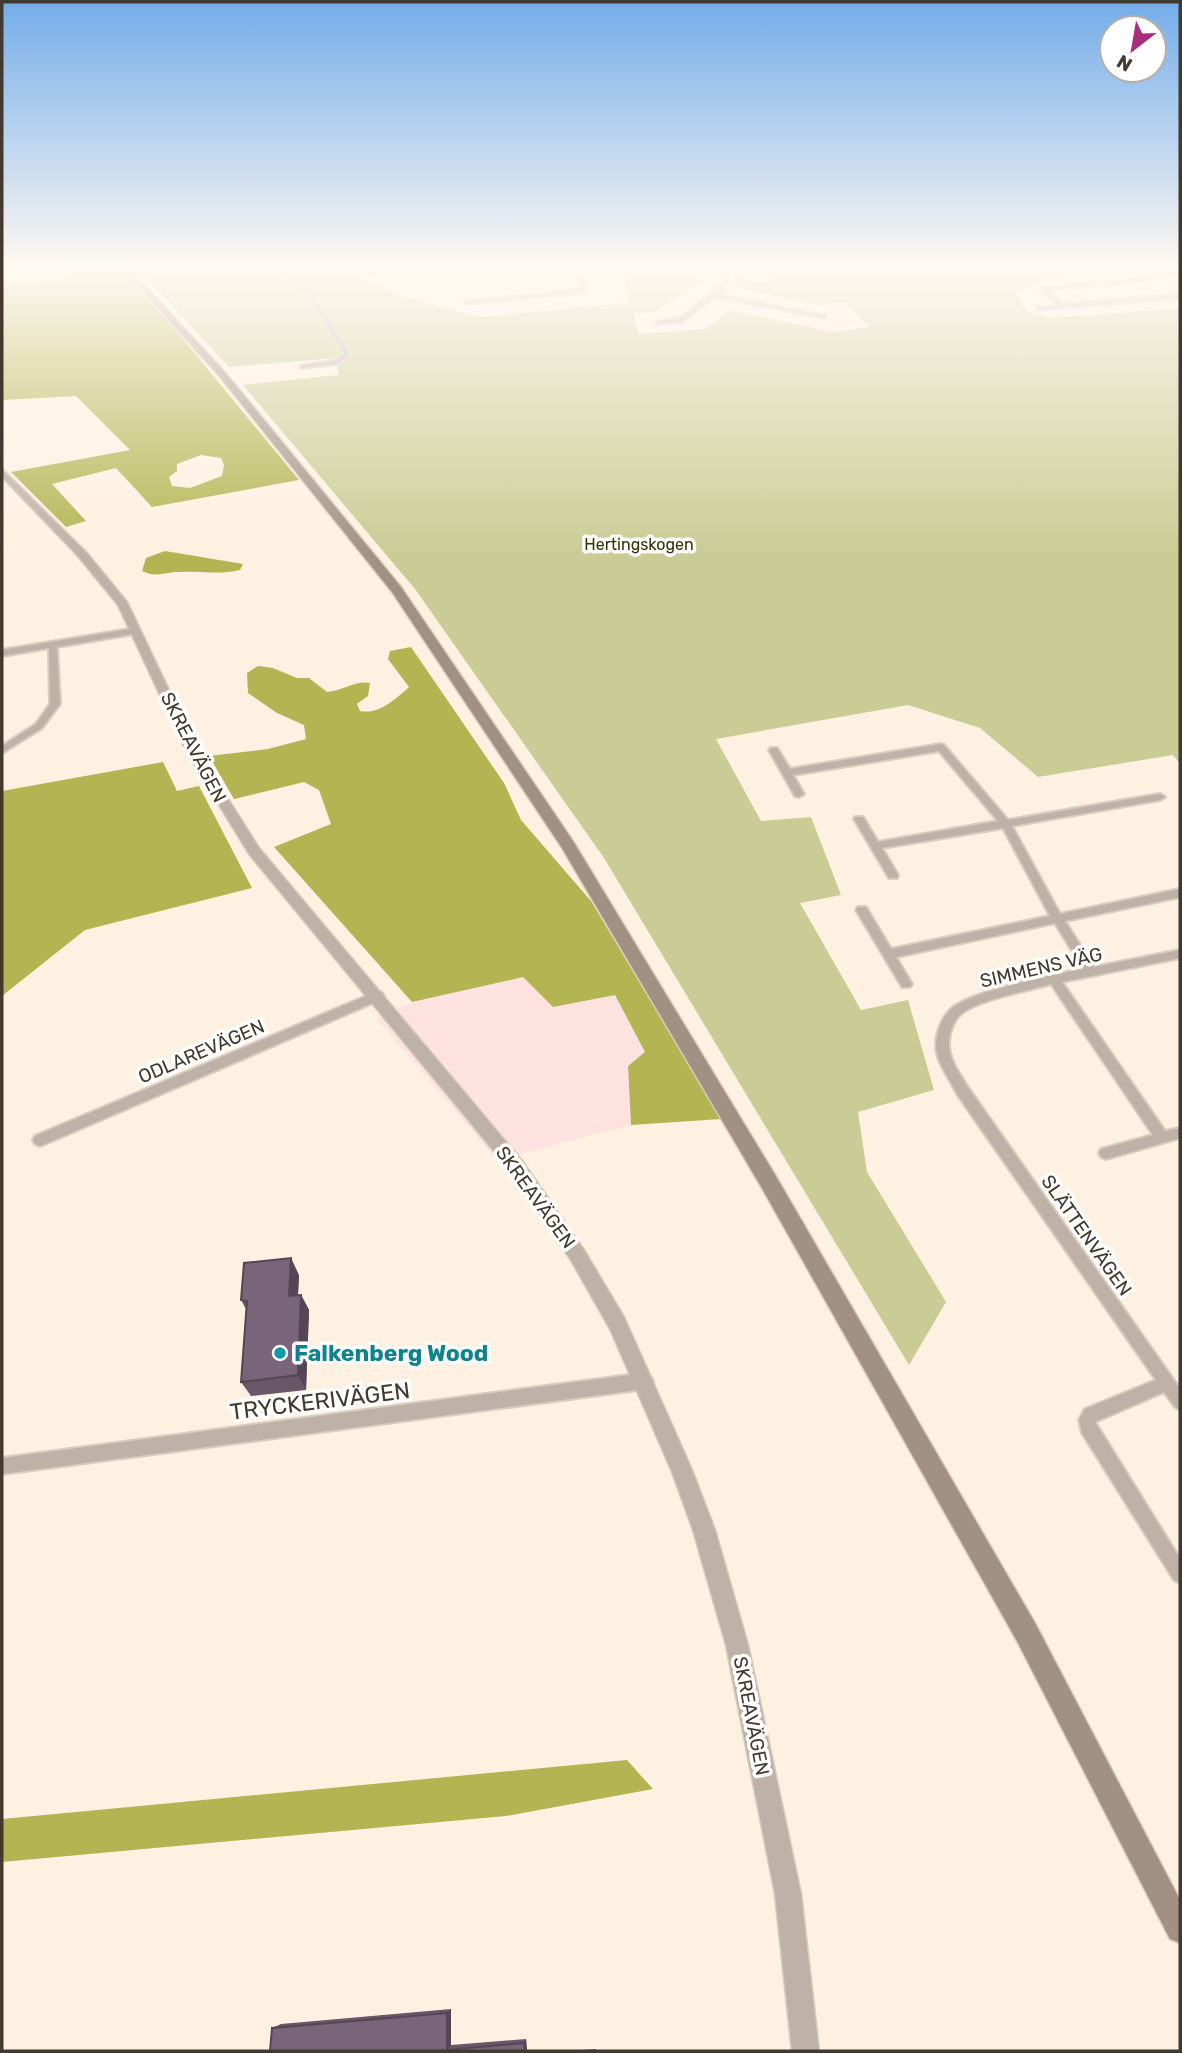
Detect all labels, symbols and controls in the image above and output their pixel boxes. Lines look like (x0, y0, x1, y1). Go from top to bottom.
north arrow (1098, 14, 1168, 84)
text: N (1113, 50, 1136, 77)
park label: Hertingskogen (584, 535, 694, 554)
street label: SKREAVÄGEN (156, 688, 231, 806)
street label: SIMMENS VÄG (978, 942, 1104, 993)
street label: ODLAREVÄGEN (135, 1015, 268, 1088)
street label: SKREAVÄGEN (491, 1142, 580, 1253)
street label: SLÄTTENVÄGEN (1036, 1170, 1137, 1300)
place label: Falkenberg Wood (294, 1339, 488, 1367)
marker: Falkenberg Wood (272, 1345, 288, 1361)
street label: TRYCKERIVÄGEN (228, 1376, 412, 1426)
street label: SKREAVÄGEN (729, 1655, 774, 1778)

